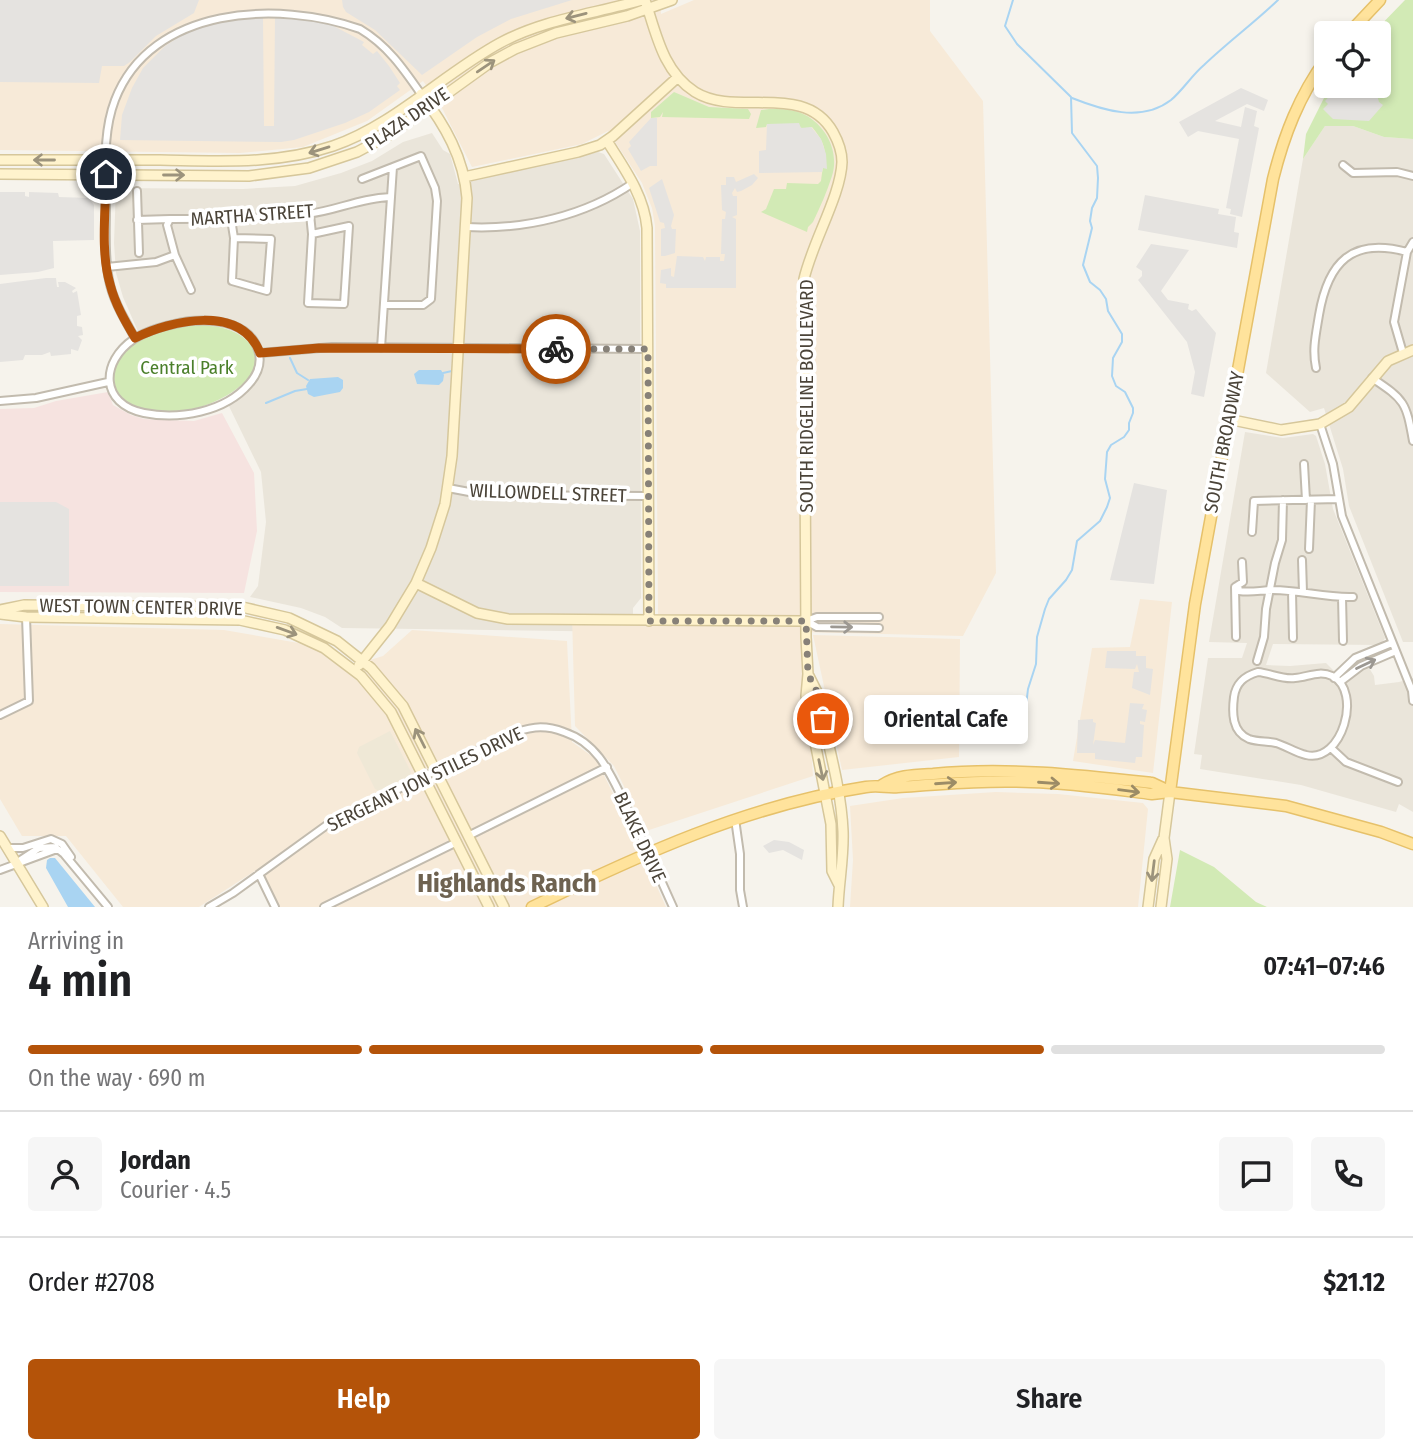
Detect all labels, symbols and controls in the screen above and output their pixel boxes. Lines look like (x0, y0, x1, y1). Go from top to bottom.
one-way arrow (565, 10, 588, 24)
map controls (1314, 21, 1391, 98)
button: locate (1314, 21, 1391, 98)
one-way arrow (476, 59, 495, 73)
street label: PLAZA DRIVE (360, 82, 454, 156)
pin (76, 144, 136, 204)
one-way arrow (309, 145, 331, 158)
one-way arrow (33, 153, 56, 167)
icon: home (87, 155, 125, 193)
one-way arrow (162, 168, 185, 182)
street label: MARTHA STREET (190, 199, 314, 231)
street label: SOUTH RIDGELINE BOULEVARD (795, 279, 818, 513)
courier (521, 314, 591, 384)
icon: bike (537, 330, 575, 368)
park label: Central Park (140, 356, 234, 379)
street label: SOUTH BROADWAY (1199, 369, 1249, 515)
street label: WILLOWDELL STREET (469, 479, 627, 507)
street label: WEST TOWN CENTER DRIVE (39, 594, 243, 620)
one-way arrow (830, 620, 853, 634)
one-way arrow (275, 626, 297, 638)
one-way arrow (1355, 657, 1376, 670)
pin (793, 689, 853, 749)
callout: Oriental Cafe (865, 694, 1030, 744)
icon: bag (804, 700, 842, 738)
text: Oriental Cafe (884, 705, 1008, 733)
street label: SERGEANT JON STILES DRIVE (323, 722, 527, 836)
one-way arrow (412, 728, 426, 749)
one-way arrow (814, 758, 828, 781)
one-way arrow (934, 776, 957, 789)
one-way arrow (1038, 777, 1060, 790)
one-way arrow (1117, 784, 1140, 797)
street label: BLAKE DRIVE (609, 788, 671, 886)
one-way arrow (1146, 860, 1159, 882)
district label: Highlands Ranch (417, 868, 597, 899)
text: Arriving in (28, 927, 124, 955)
text: 07:41–07:46 (1263, 951, 1385, 982)
text: 4 min (28, 953, 132, 1008)
text: On the way · 690 m (28, 1064, 205, 1092)
button: person (28, 1137, 102, 1211)
button: chat (1219, 1137, 1293, 1211)
button: phone (1311, 1137, 1385, 1211)
text: Jordan (120, 1145, 191, 1176)
text: Courier · 4.5 (120, 1176, 231, 1204)
text: Order #2708 (28, 1267, 155, 1298)
text: $21.12 (1323, 1267, 1385, 1298)
button: Help (28, 1359, 700, 1439)
button: Share (714, 1359, 1385, 1439)

